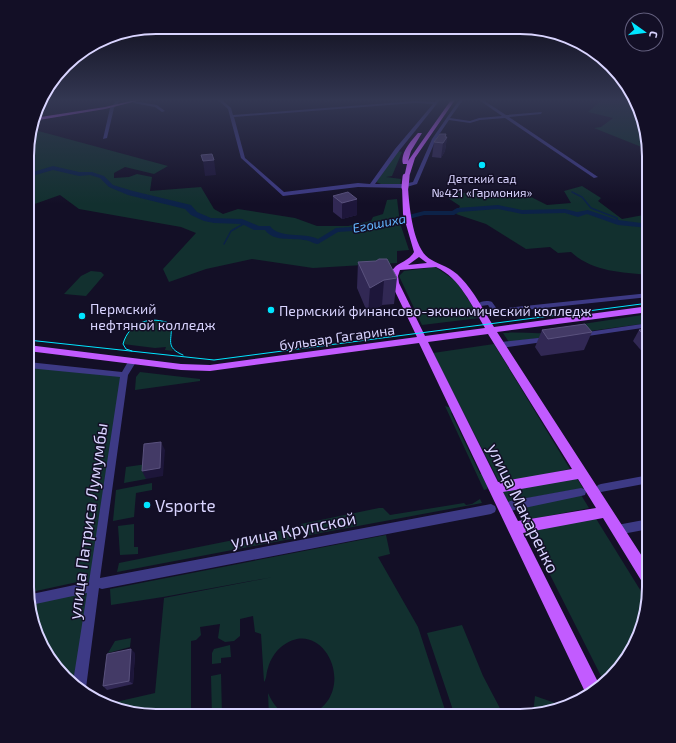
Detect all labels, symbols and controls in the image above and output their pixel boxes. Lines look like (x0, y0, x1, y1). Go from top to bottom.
north arrow (624, 12, 664, 52)
text: С (647, 30, 661, 40)
marker: Детский сад №421 «Гармония» (477, 160, 487, 170)
place label: Детский сад №421 «Гармония» (432, 171, 533, 199)
water label: Егошиха (351, 210, 407, 236)
place label: Пермский нефтяной колледж (90, 300, 216, 333)
place label: Пермский финансово-экономический колледж (279, 302, 592, 319)
marker: Пермский финансово-экономический колледж (266, 305, 276, 315)
marker: Пермский нефтяной колледж (77, 311, 87, 321)
street label: бульвар Гагарина (278, 320, 396, 354)
street label: улица Патриса Лумумбы (63, 421, 112, 621)
street label: улица Макаренко (483, 440, 564, 577)
place label: Vsporte (155, 495, 216, 516)
marker: Vsporte (142, 500, 152, 510)
street label: улица Крупской (229, 507, 358, 552)

